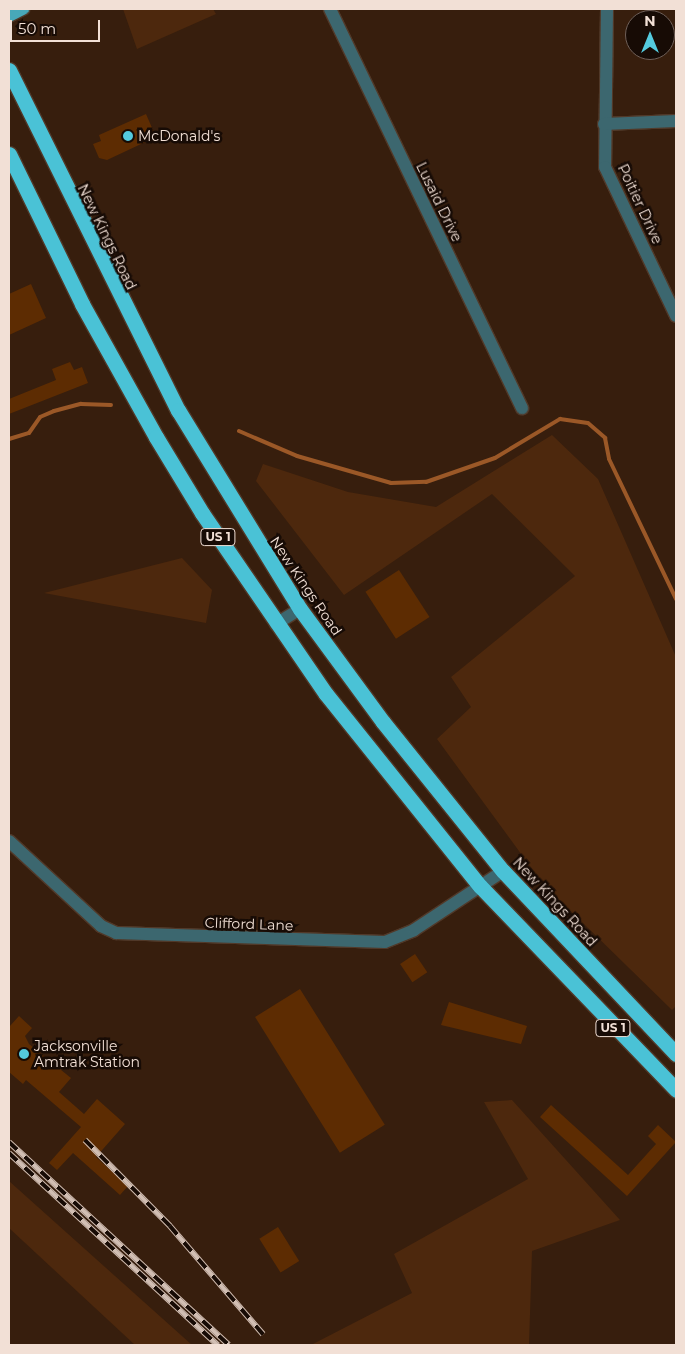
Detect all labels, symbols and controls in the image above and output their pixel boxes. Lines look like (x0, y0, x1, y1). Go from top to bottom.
scale bar (12, 10, 102, 42)
north arrow (625, 10, 675, 60)
text: N (644, 12, 656, 30)
text: 50 m (18, 19, 56, 38)
place label: McDonald's (138, 128, 220, 144)
marker: McDonald's (122, 130, 134, 142)
street label: Lusaid Drive (413, 160, 465, 244)
street label: Poitier Drive (614, 161, 666, 247)
street label: New Kings Road (74, 181, 140, 293)
road number: US 1 (199, 528, 237, 546)
street label: New Kings Road (267, 533, 345, 639)
street label: New Kings Road (509, 854, 601, 950)
street label: Clifford Lane (204, 914, 294, 934)
road number: US 1 (594, 1018, 632, 1038)
place label: Jacksonville Amtrak Station (34, 1038, 140, 1070)
marker: Jacksonville Amtrak Station (18, 1048, 30, 1060)

